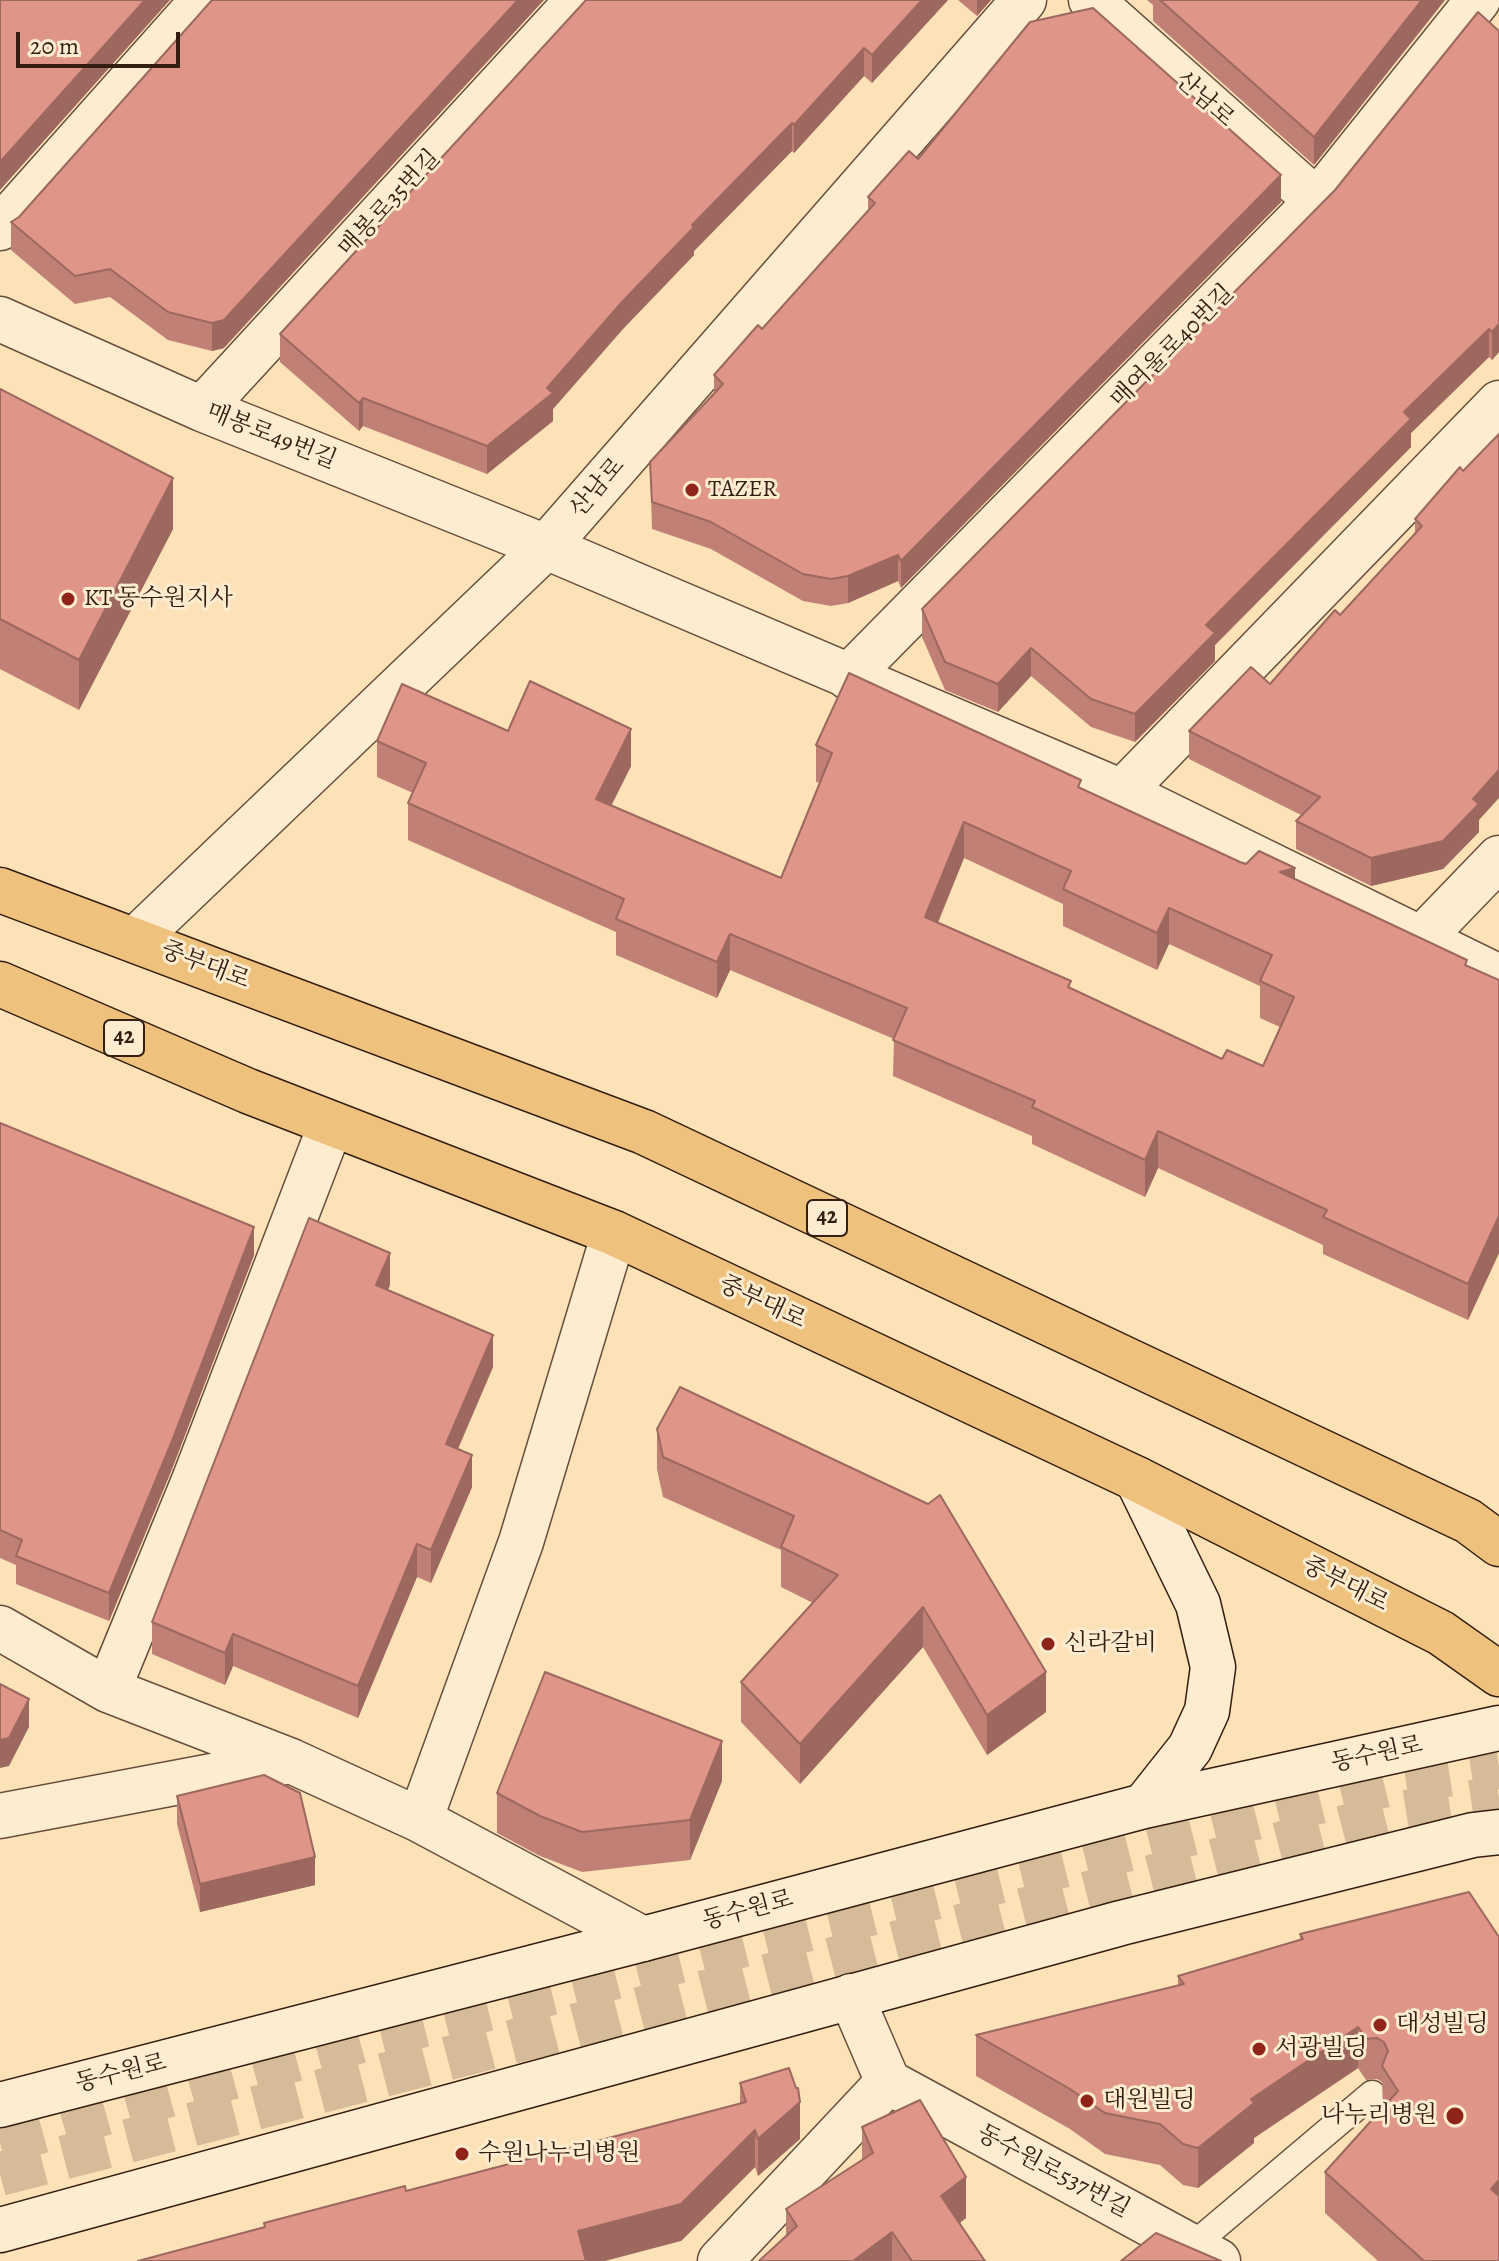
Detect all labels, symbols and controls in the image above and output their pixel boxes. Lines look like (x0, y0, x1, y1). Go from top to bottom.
scale bar (20, 16, 184, 66)
text: 20 m (30, 30, 79, 62)
street label: 산남로 (1169, 66, 1239, 134)
street label: 매봉로35번길 (333, 144, 447, 264)
street label: 매여울로40번길 (1105, 279, 1241, 415)
street label: 매봉로49번길 (202, 398, 340, 476)
street label: 산남로 (564, 452, 632, 524)
place label: TAZER (708, 476, 777, 504)
marker: TAZER (683, 481, 701, 499)
place label: KT 동수원지사 (84, 585, 233, 613)
marker: KT 동수원지사 (59, 590, 77, 608)
street label: 중부대로 (157, 936, 253, 996)
road number: 42 (104, 1020, 144, 1056)
road number: 42 (807, 1200, 847, 1236)
street label: 중부대로 (714, 1270, 810, 1336)
street label: 중부대로 (1297, 1551, 1393, 1619)
place label: 신라갈비 (1064, 1630, 1157, 1658)
marker: 신라갈비 (1039, 1635, 1057, 1653)
street label: 동수원로 (1329, 1731, 1425, 1779)
street label: 동수원로 (699, 1885, 797, 1937)
place label: 대성빌딩 (1396, 2011, 1489, 2039)
marker: 대성빌딩 (1371, 2016, 1389, 2034)
place label: 서광빌딩 (1275, 2035, 1368, 2063)
marker: 서광빌딩 (1250, 2040, 1268, 2058)
street label: 동수원로 (73, 2049, 169, 2099)
place label: 대원빌딩 (1103, 2087, 1196, 2115)
marker: 대원빌딩 (1078, 2092, 1096, 2110)
place label: 나누리병원 (1321, 2102, 1437, 2130)
marker: 나누리병원 (1444, 2105, 1466, 2127)
street label: 동수원로537번길 (971, 2120, 1135, 2224)
place label: 수원나누리병원 (478, 2140, 640, 2168)
marker: 수원나누리병원 (453, 2145, 471, 2163)

